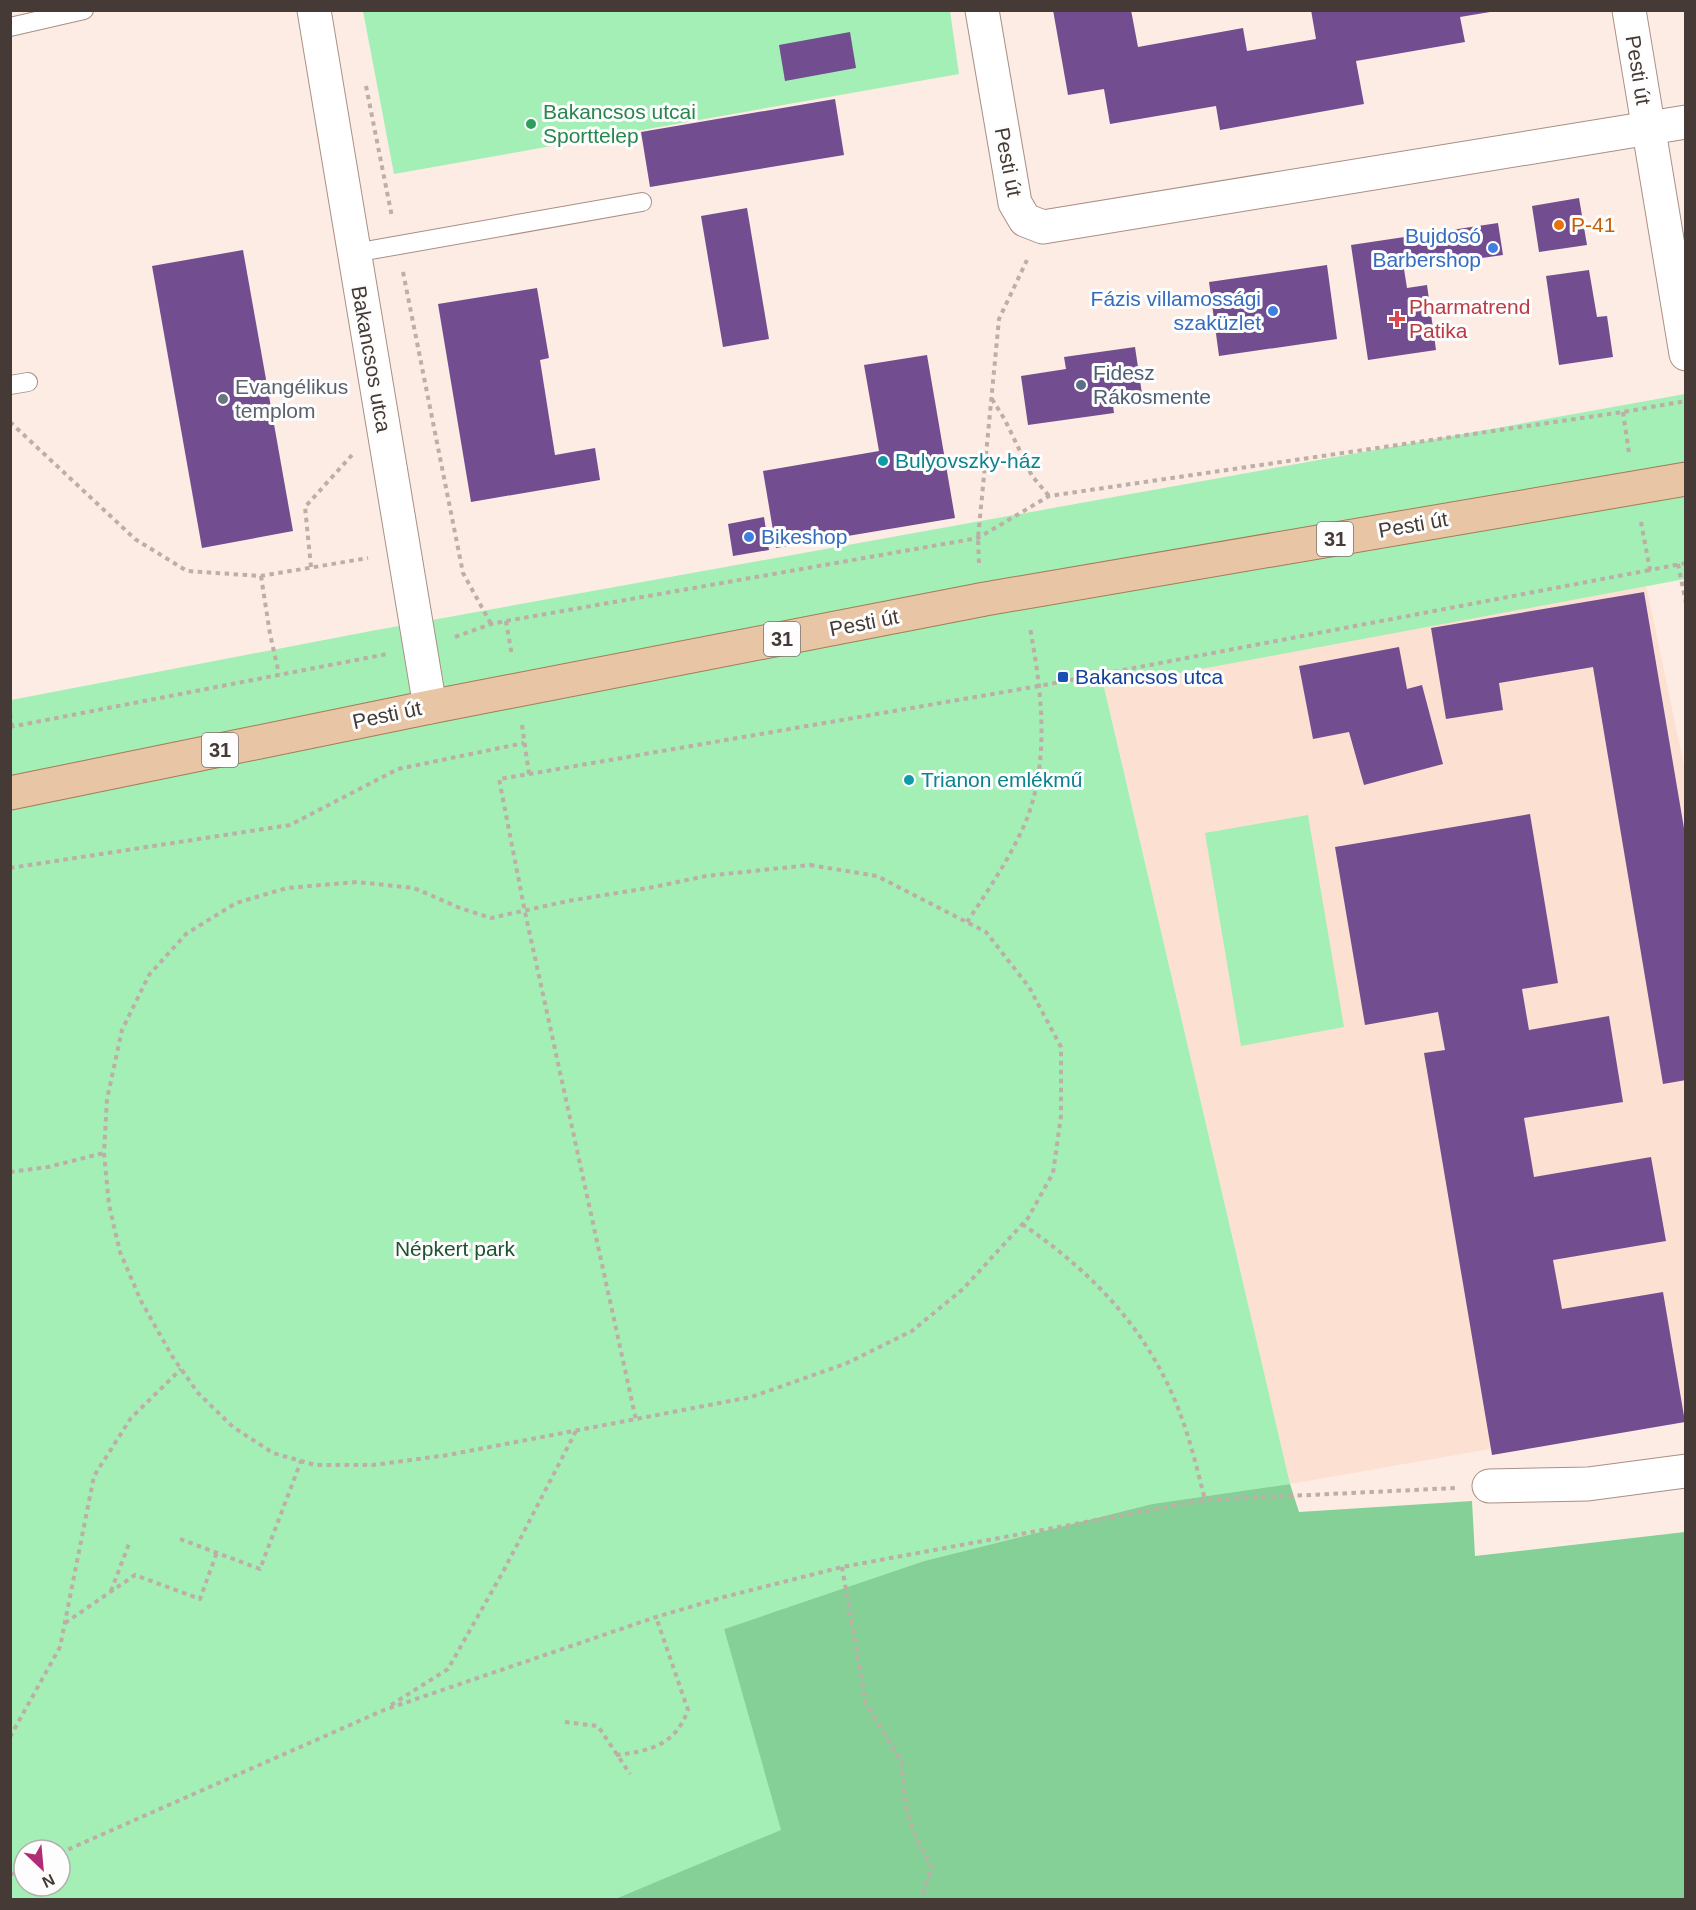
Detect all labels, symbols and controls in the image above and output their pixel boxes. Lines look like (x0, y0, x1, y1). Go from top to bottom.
street label: Pesti út (1622, 34, 1655, 106)
place label: Bakancsos utcai Sporttelep (543, 100, 696, 147)
marker: Bakancsos utcai Sporttelep (524, 117, 538, 131)
street label: Pesti út (991, 125, 1026, 199)
place label: P-41 (1571, 213, 1615, 236)
marker: P-41 (1552, 218, 1566, 232)
place label: Bujdosó Barbershop (1372, 224, 1481, 271)
marker: Bujdosó Barbershop (1486, 241, 1500, 255)
street label: Bakancsos utca (347, 284, 396, 434)
place label: Fázis villamossági szaküzlet (1091, 287, 1261, 334)
place label: Pharmatrend Patika (1409, 295, 1530, 342)
marker: Fázis villamossági szaküzlet (1266, 304, 1280, 318)
marker: Pharmatrend Patika (1390, 312, 1404, 326)
place label: Fidesz Rákosmente (1093, 361, 1211, 408)
place label: Evangélikus templom (235, 375, 348, 422)
marker: Fidesz Rákosmente (1074, 378, 1088, 392)
marker: Evangélikus templom (216, 392, 230, 406)
place label: Bulyovszky-ház (895, 449, 1041, 472)
marker: Bulyovszky-ház (876, 454, 890, 468)
street label: Pesti út (1376, 507, 1450, 542)
road number: 31 (1317, 522, 1353, 556)
place label: Bikeshop (761, 525, 847, 548)
marker: Bikeshop (742, 530, 756, 544)
street label: Pesti út (827, 605, 901, 640)
road number: 31 (764, 622, 800, 656)
place label: Bakancsos utca (1075, 665, 1224, 688)
marker: Bakancsos utca (1056, 670, 1070, 684)
street label: Pesti út (350, 696, 424, 733)
road number: 31 (202, 733, 238, 767)
place label: Trianon emlékmű (921, 768, 1082, 791)
marker: Trianon emlékmű (902, 773, 916, 787)
park label: Népkert park (395, 1237, 516, 1260)
north arrow (12, 1838, 72, 1898)
text: N (39, 1871, 57, 1891)

